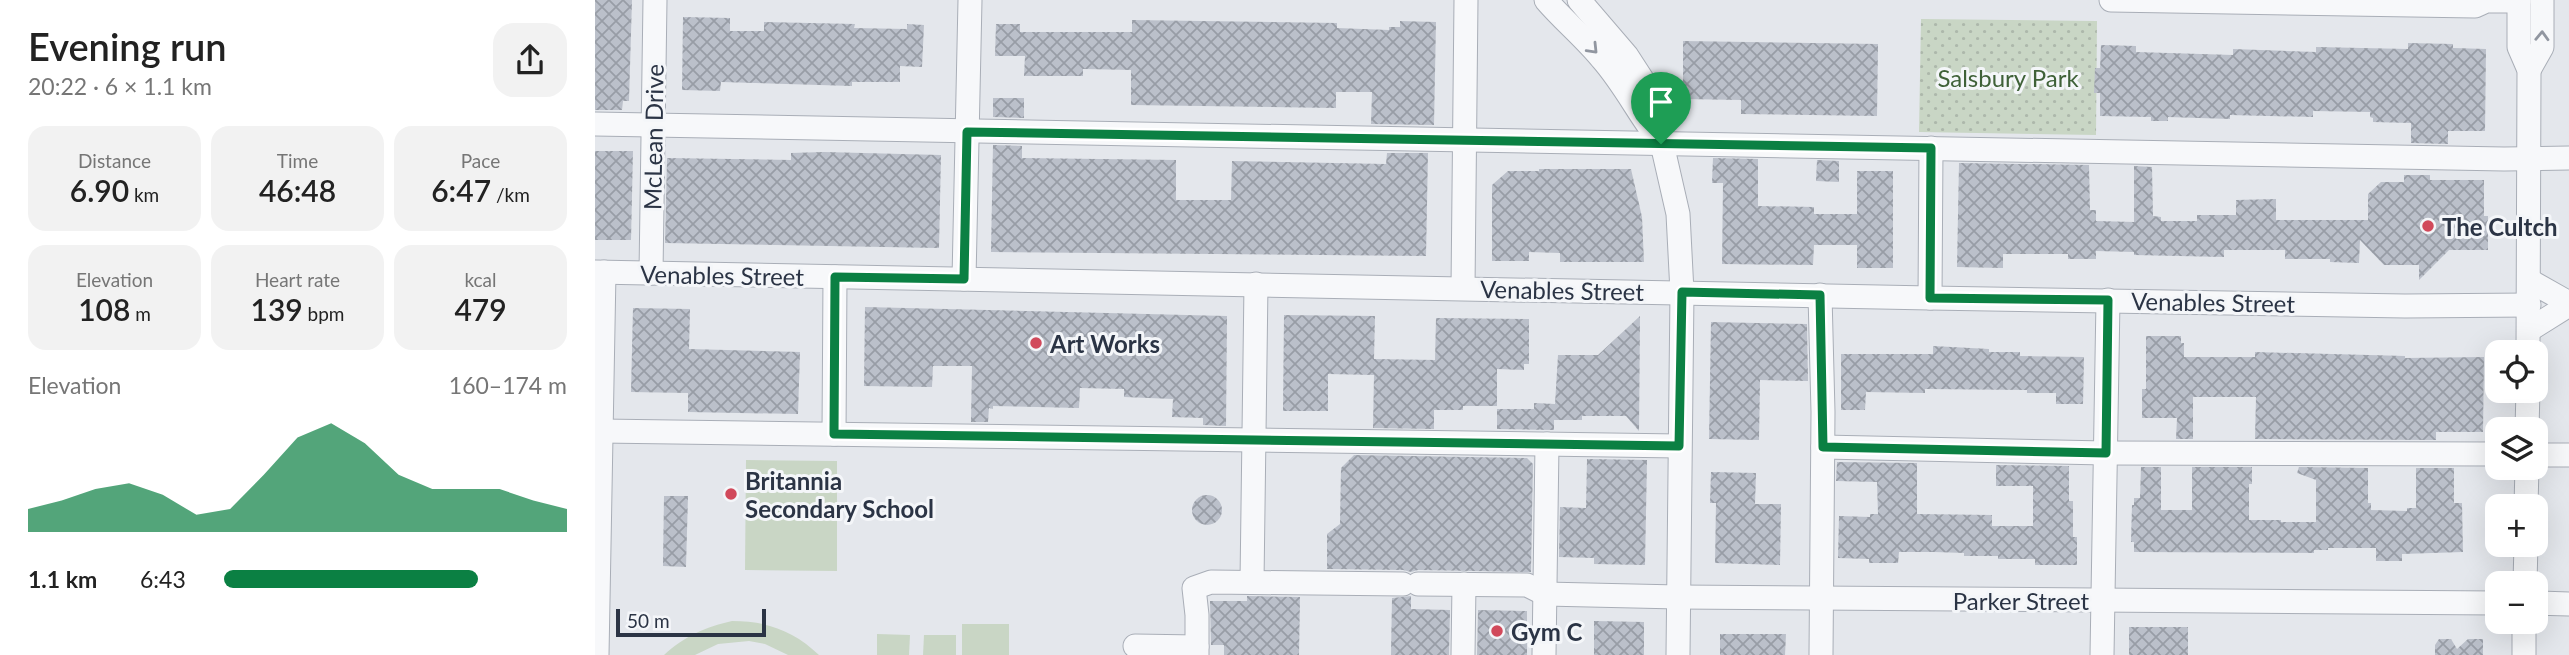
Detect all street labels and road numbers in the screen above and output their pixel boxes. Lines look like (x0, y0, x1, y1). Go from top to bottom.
street label: McLean Drive (637, 64, 669, 210)
street label: Venables Street (640, 259, 805, 291)
street label: Venables Street (1480, 274, 1645, 306)
street label: Venables Street (2131, 286, 2296, 318)
street label: Parker Street (1953, 586, 2090, 615)

